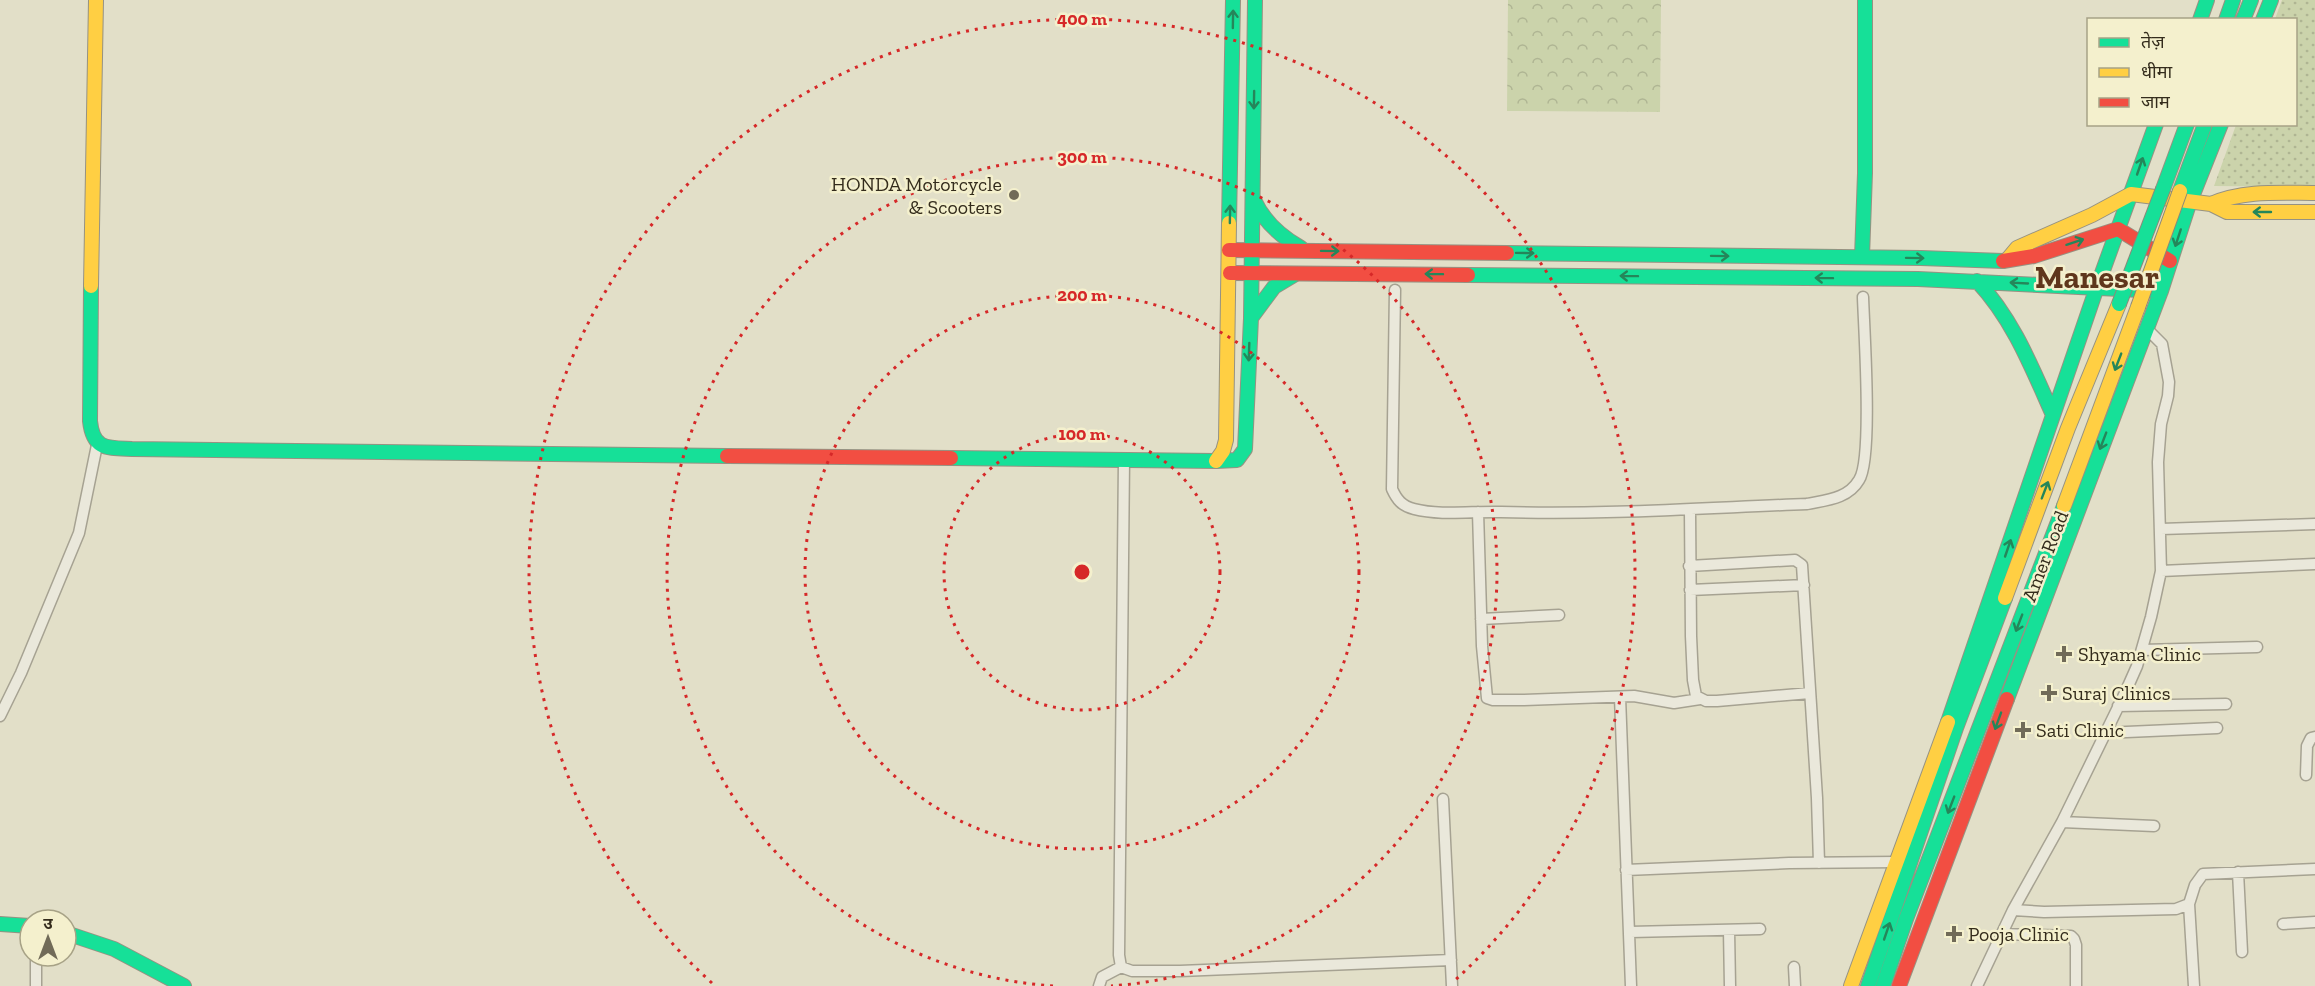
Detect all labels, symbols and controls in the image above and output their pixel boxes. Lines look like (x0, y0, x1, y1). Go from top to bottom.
text: 400 m (1057, 8, 1107, 30)
one-way arrow (1227, 10, 1239, 30)
legend (2087, 18, 2297, 126)
text: तेज़ (2141, 31, 2165, 53)
text: धीमा (2141, 61, 2172, 83)
one-way arrow (1248, 90, 1259, 110)
text: जाम (2141, 91, 2171, 113)
text: 300 m (1057, 146, 1107, 168)
one-way arrow (2135, 156, 2146, 175)
place label: HONDA Motorcycle & Scooters (831, 172, 1002, 219)
marker: HONDA Motorcycle & Scooters (1007, 188, 1021, 202)
one-way arrow (1224, 205, 1236, 225)
one-way arrow (2252, 206, 2272, 218)
one-way arrow (2172, 228, 2183, 247)
one-way arrow (2065, 236, 2084, 247)
one-way arrow (1319, 245, 1339, 256)
one-way arrow (1514, 247, 1534, 259)
one-way arrow (1709, 250, 1729, 261)
one-way arrow (1904, 252, 1924, 264)
district label: Manesar (2035, 258, 2159, 296)
one-way arrow (1424, 268, 1444, 280)
one-way arrow (1619, 270, 1639, 282)
one-way arrow (1814, 272, 1834, 284)
one-way arrow (2009, 277, 2029, 288)
text: 200 m (1057, 284, 1107, 306)
one-way arrow (1244, 342, 1255, 362)
one-way arrow (2111, 352, 2122, 370)
text: 100 m (1058, 423, 1106, 445)
one-way arrow (2097, 431, 2108, 449)
one-way arrow (2041, 481, 2052, 500)
street label: Amer Road (2017, 507, 2073, 605)
one-way arrow (2003, 539, 2014, 558)
centre of rings (1072, 562, 1092, 582)
one-way arrow (2013, 613, 2024, 631)
place label: Shyama Clinic (2078, 642, 2201, 666)
marker: Shyama Clinic (2055, 645, 2073, 663)
place label: Suraj Clinics (2062, 681, 2170, 705)
marker: Suraj Clinics (2040, 684, 2058, 702)
one-way arrow (1991, 712, 2002, 730)
place label: Sati Clinic (2036, 718, 2124, 742)
marker: Sati Clinic (2014, 721, 2032, 739)
one-way arrow (1944, 795, 1955, 814)
north arrow (18, 908, 78, 968)
text: उ (43, 914, 53, 933)
one-way arrow (1882, 922, 1893, 941)
place label: Pooja Clinic (1968, 922, 2069, 946)
marker: Pooja Clinic (1945, 925, 1963, 943)

